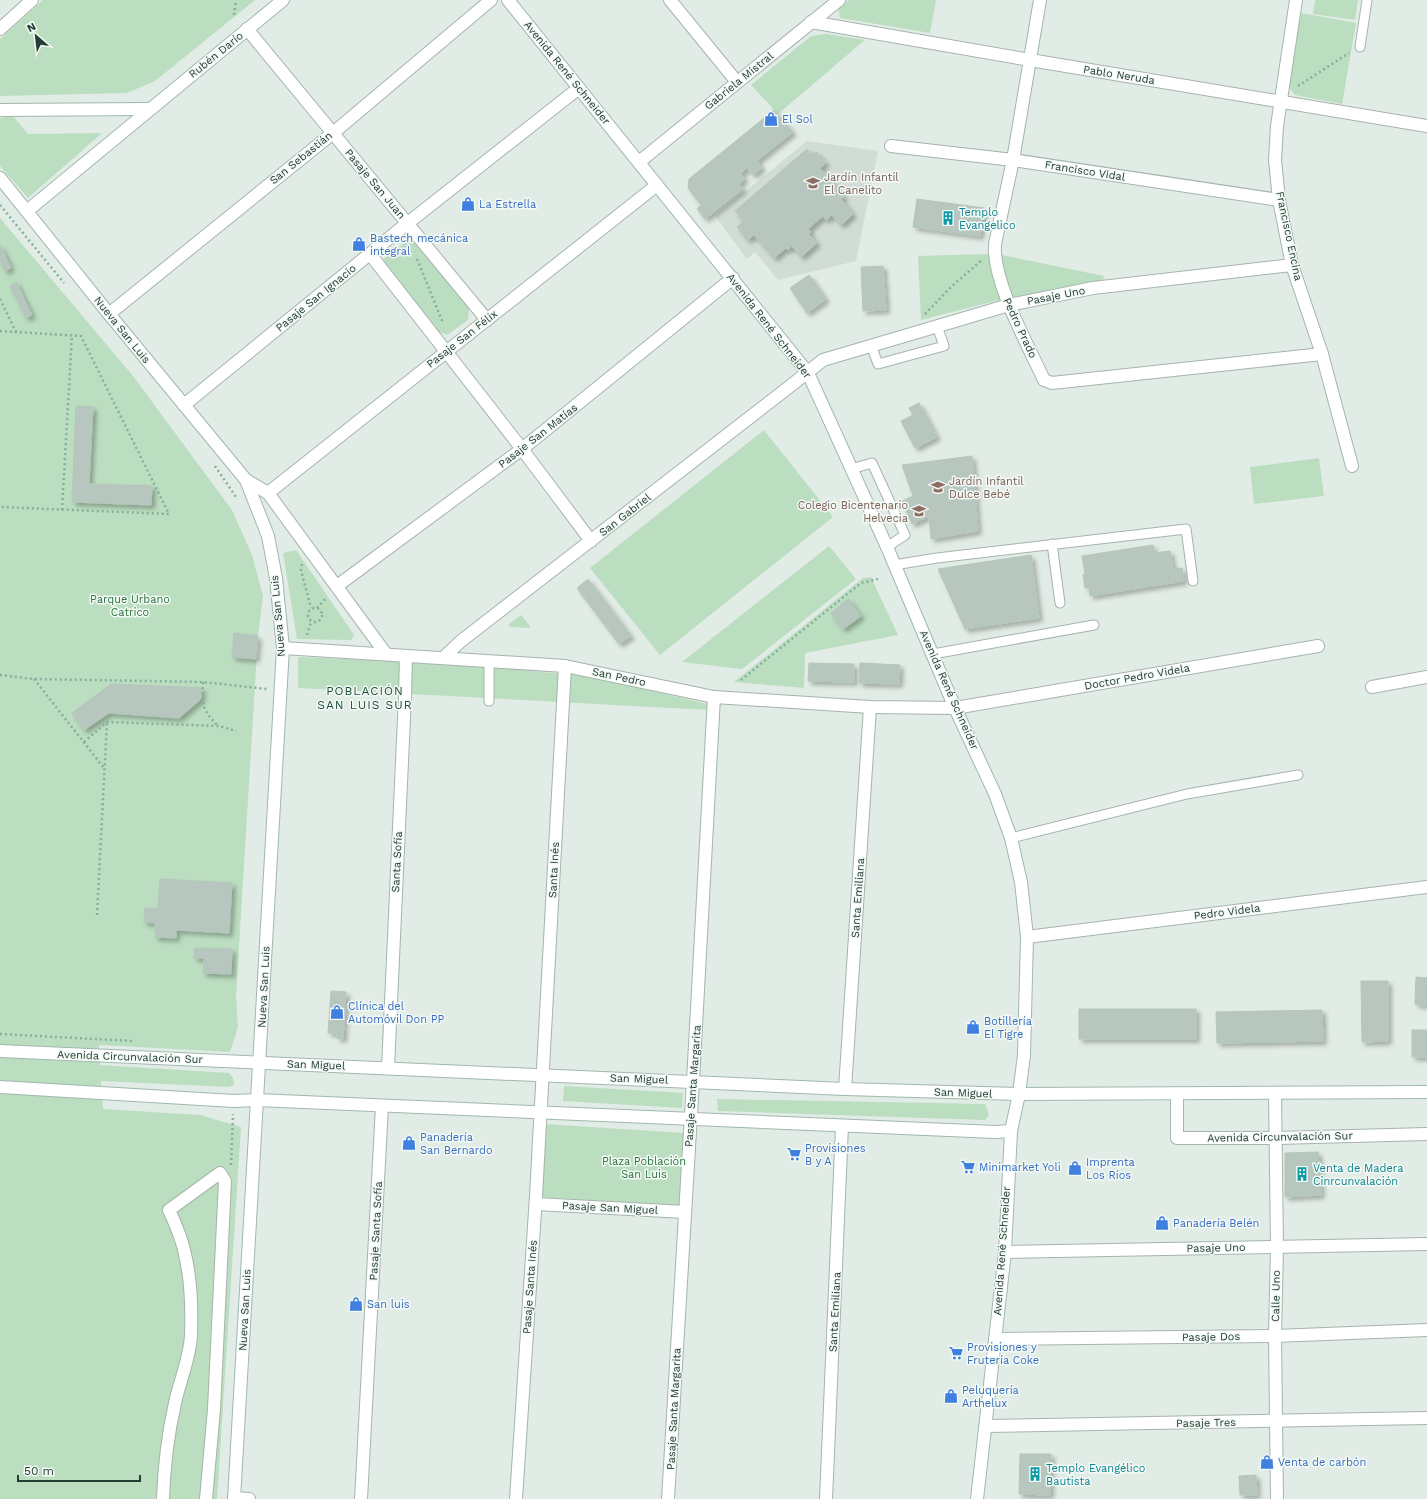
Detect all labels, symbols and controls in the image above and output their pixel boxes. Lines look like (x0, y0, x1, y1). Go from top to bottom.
north arrow (16, 16, 56, 56)
street label: Avenida René Schneider (521, 19, 613, 128)
text: N (25, 20, 38, 35)
street label: Rubén Darío (186, 29, 246, 81)
street label: Gabriela Mistral (702, 49, 776, 113)
street label: Pablo Neruda (1082, 63, 1156, 87)
shop icon: El Sol (763, 111, 779, 127)
place label: El Sol (782, 113, 813, 126)
street label: San Sebastián (267, 129, 335, 187)
street label: Pasaje San Juan (342, 146, 408, 222)
street label: Francisco Vidal (1044, 158, 1127, 184)
place label: Jardín Infantil El Canelito (824, 171, 899, 197)
school or university icon: Jardín Infantil El Canelito (805, 175, 821, 191)
street label: Francisco Encina (1273, 190, 1305, 282)
shop icon: La Estrella (460, 196, 476, 212)
place label: La Estrella (479, 198, 536, 211)
place label: Templo Evangelico (959, 206, 1016, 232)
building icon: Templo Evangelico (940, 210, 956, 226)
place label: Bastech mecánica integral (370, 232, 468, 258)
shop icon: Bastech mecánica integral (351, 236, 367, 252)
street label: Pasaje San Ignacio (273, 262, 359, 334)
street label: Avenida René Schneider (724, 271, 814, 381)
street label: Pasaje Uno (1026, 284, 1086, 308)
street label: Nueva San Luis (91, 294, 153, 366)
street label: Pedro Prado (1000, 296, 1040, 360)
street label: Pasaje San Félix (424, 307, 500, 371)
street label: Pasaje San Matías (496, 401, 580, 471)
place label: Jardín Infantil Dulce Bebé (949, 475, 1024, 501)
school or university icon: Jardín Infantil Dulce Bebé (930, 479, 946, 495)
street label: San Gabriel (597, 490, 654, 539)
place label: Colegio Bicentenario Helvecia (798, 499, 908, 525)
school or university icon: Colegio Bicentenario Helvecia (911, 503, 927, 519)
street label: Nueva San Luis (268, 574, 288, 657)
park label: Parque Urbano Catrico (90, 593, 170, 619)
street label: Avenida René Schneider (917, 628, 981, 752)
street label: Doctor Pedro Videla (1083, 661, 1191, 693)
street label: San Pedro (591, 665, 647, 689)
district label: POBLACIÓN SAN LUIS SUR (317, 684, 413, 712)
street label: Santa Sofía (389, 831, 405, 893)
street label: Santa Inés (546, 841, 562, 898)
street label: Santa Emiliana (849, 858, 867, 938)
street label: Pedro Videla (1193, 901, 1261, 923)
street label: Nueva San Luis (255, 946, 273, 1028)
place label: Clínica del Automóvil Don PP (348, 1000, 444, 1026)
shop icon: Clínica del Automóvil Don PP (329, 1004, 345, 1020)
place label: Botillería El Tigre (984, 1015, 1032, 1041)
shop icon: Botillería El Tigre (965, 1019, 981, 1035)
street label: Pasaje Santa Margarita (682, 1025, 704, 1147)
street label: Avenida Circunvalación Sur (57, 1048, 204, 1066)
street label: San Miguel (287, 1057, 346, 1073)
street label: San Miguel (610, 1071, 669, 1087)
street label: San Miguel (934, 1085, 993, 1101)
street label: Avenida Circunvalación Sur (1207, 1129, 1353, 1145)
place label: Panadería San Bernardo (420, 1131, 493, 1157)
shop icon: Panadería San Bernardo (401, 1135, 417, 1151)
place label: Provisiones B y A (805, 1142, 866, 1168)
supermarket icon: Provisiones B y A (786, 1146, 802, 1162)
park label: Plaza Población San Luis (602, 1155, 686, 1181)
place label: Imprenta Los Ríos (1086, 1156, 1135, 1182)
supermarket icon: Minimarket Yoli (960, 1159, 976, 1175)
shop icon: Imprenta Los Ríos (1067, 1160, 1083, 1176)
place label: Minimarket Yoli (979, 1161, 1061, 1174)
place label: Venta de Madera Cinrcunvalación (1313, 1162, 1403, 1188)
building icon: Venta de Madera Cinrcunvalación (1294, 1166, 1310, 1182)
street label: Pasaje Santa Sofía (367, 1181, 385, 1281)
street label: Avenida René Schneider (991, 1185, 1013, 1316)
street label: Pasaje San Miguel (562, 1199, 659, 1217)
shop icon: Panadería Belén (1154, 1215, 1170, 1231)
place label: Panadería Belén (1173, 1217, 1259, 1230)
street label: Pasaje Santa Inés (520, 1239, 540, 1335)
street label: Pasaje Uno (1186, 1241, 1246, 1255)
street label: Nueva San Luis (236, 1269, 254, 1351)
street label: Calle Uno (1269, 1270, 1283, 1322)
street label: Santa Emiliana (826, 1272, 844, 1352)
shop icon: San luis (348, 1296, 364, 1312)
place label: San luis (367, 1298, 410, 1311)
street label: Pasaje Dos (1182, 1330, 1240, 1344)
place label: Provisiones y Frutería Coke (967, 1341, 1039, 1367)
supermarket icon: Provisiones y Frutería Coke (948, 1345, 964, 1361)
street label: Pasaje Santa Margarita (664, 1348, 684, 1470)
place label: Peluquería Arthelux (962, 1384, 1019, 1410)
shop icon: Peluquería Arthelux (943, 1388, 959, 1404)
street label: Pasaje Tres (1176, 1416, 1236, 1430)
shop icon: Venta de carbón (1259, 1454, 1275, 1470)
place label: Venta de carbón (1278, 1456, 1366, 1469)
scale bar (18, 1457, 140, 1483)
place label: Templo Evangélico Bautista (1046, 1462, 1145, 1488)
text: 50 m (24, 1464, 54, 1478)
building icon: Templo Evangélico Bautista (1027, 1466, 1043, 1482)

